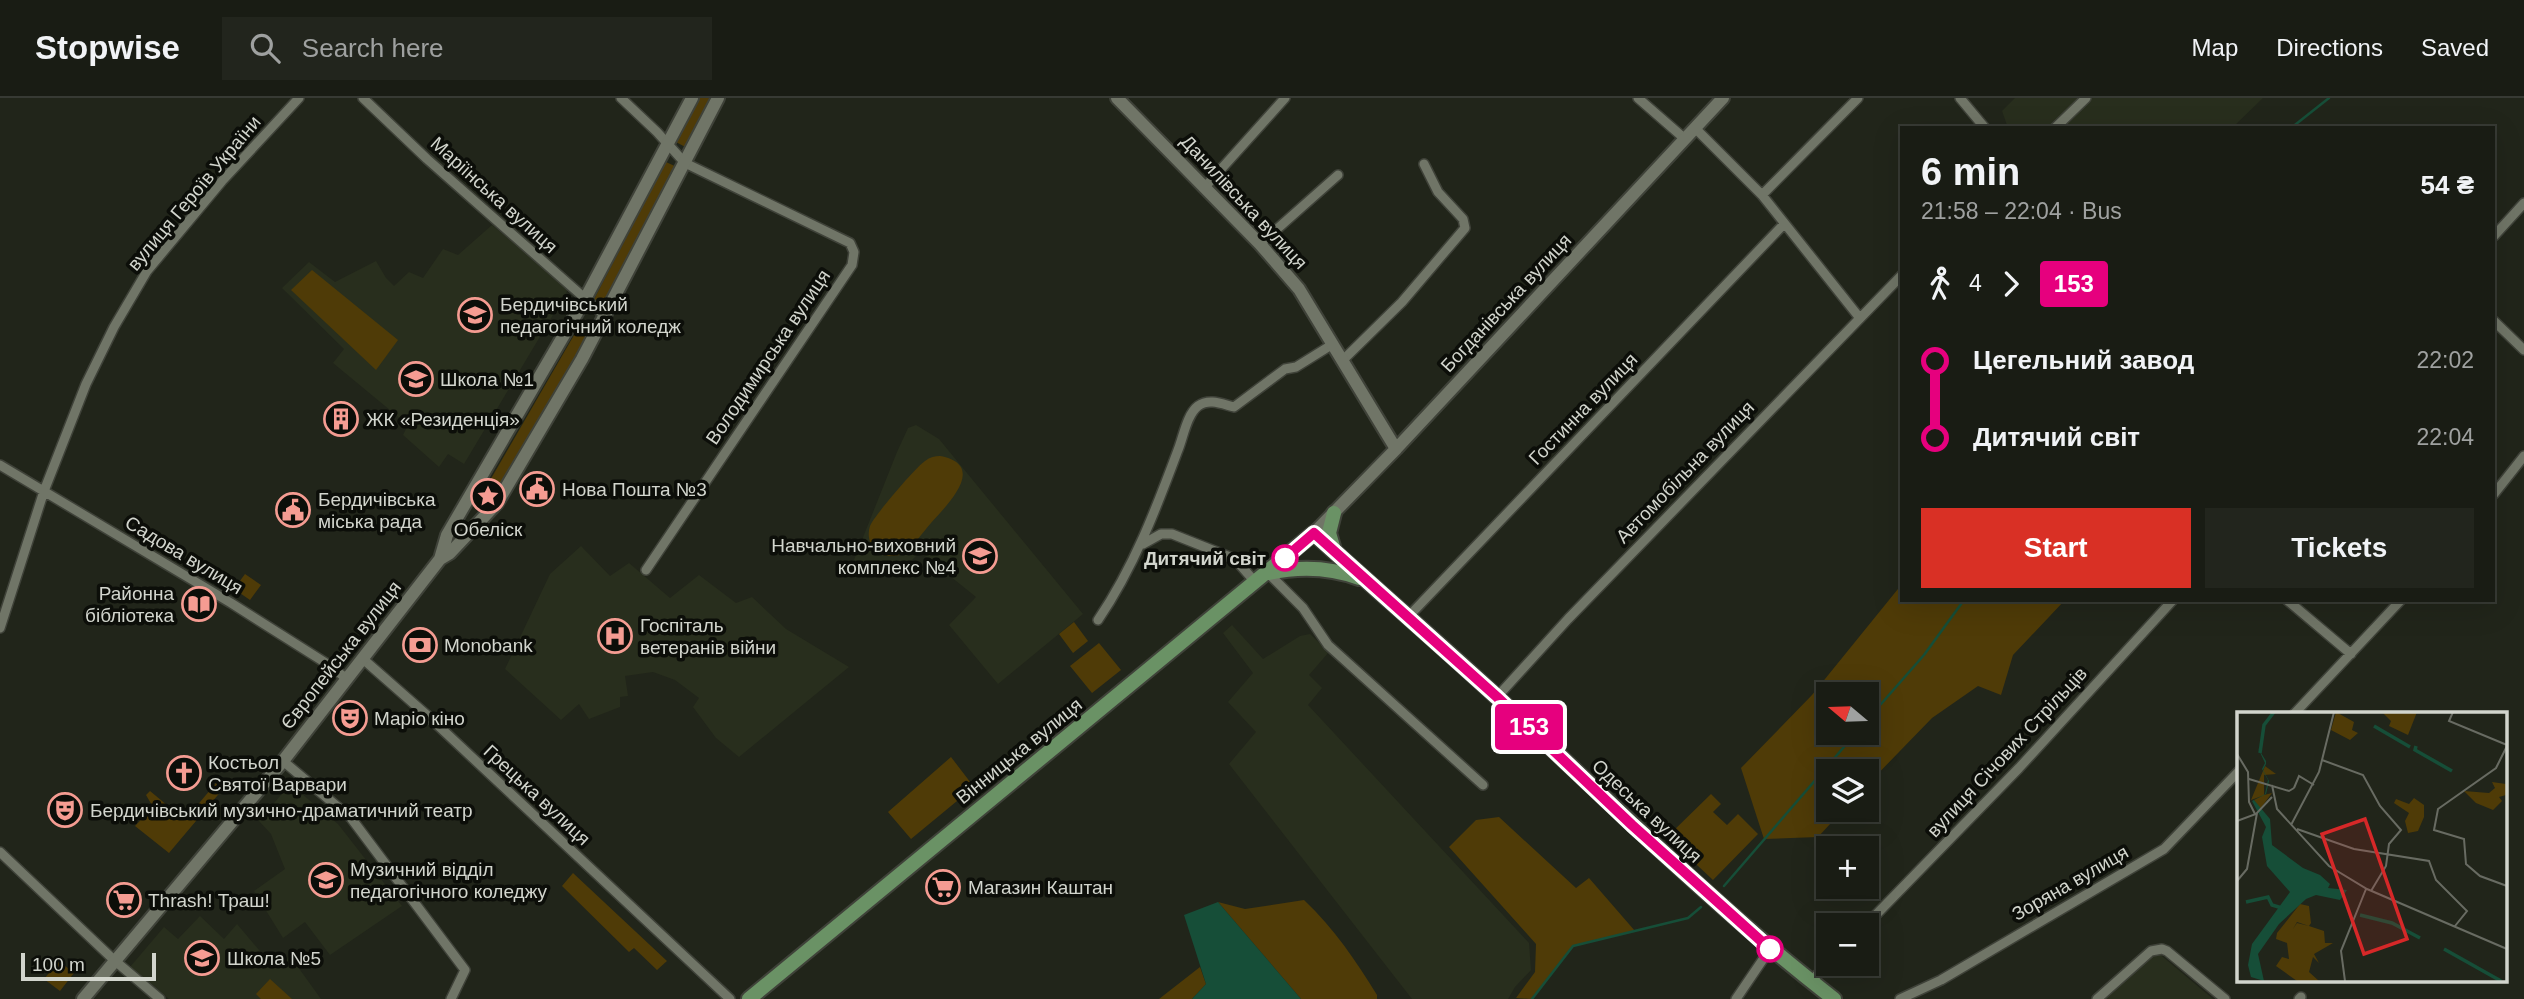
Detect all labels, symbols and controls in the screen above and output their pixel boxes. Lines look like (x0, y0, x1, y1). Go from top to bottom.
search box (222, 17, 712, 80)
text: Stopwise (35, 29, 180, 66)
icon: search (246, 29, 284, 67)
text: Search here (302, 33, 444, 63)
text: Map (2192, 34, 2238, 61)
text: Directions (2276, 34, 2383, 61)
text: Saved (2421, 34, 2489, 61)
street label: вулиця Героїв України (123, 111, 265, 275)
street label: Данилівська вулиця (1177, 131, 1311, 273)
street label: Маріїнська вулиця (426, 133, 562, 257)
text: 6 min (1921, 151, 2020, 193)
text: 54 ₴ (2421, 170, 2474, 200)
text: 21:58 – 22:04 · Bus (1921, 198, 2122, 224)
street label: Богданівська вулиця (1437, 230, 1575, 376)
icon: walk (1921, 265, 1959, 303)
icon: forward (1992, 265, 2030, 303)
street label: Володимирська вулиця (702, 266, 834, 448)
text: 4 (1969, 270, 1982, 296)
text: 153 (2054, 270, 2094, 297)
place label: Бердичівський педагогічний коледж (500, 294, 681, 337)
school or university icon: Бердичівський педагогічний коледж (456, 296, 494, 334)
text: Цегельний завод (1973, 345, 2194, 375)
text: 22:02 (2416, 347, 2474, 373)
street label: Гостинна вулиця (1524, 349, 1642, 469)
school or university icon: Школа №1 (397, 360, 435, 398)
place label: Школа №1 (440, 369, 534, 390)
street label: Автомобільна вулиця (1612, 397, 1758, 547)
building icon: ЖК «Резиденція» (322, 400, 360, 438)
place label: ЖК «Резиденція» (366, 409, 520, 430)
text: Дитячий світ (1973, 422, 2140, 452)
text: 22:04 (2416, 424, 2474, 450)
public building icon: Нова Пошта №3 (518, 470, 556, 508)
place icon: Обеліск (469, 477, 507, 515)
place label: Нова Пошта №3 (562, 479, 707, 500)
place label: Бердичівська міська рада (318, 489, 436, 532)
public building icon: Бердичівська міська рада (274, 491, 312, 529)
button: Start (1921, 508, 2191, 588)
button: Tickets (2205, 508, 2474, 588)
street label: Садова вулиця (121, 512, 247, 598)
place label: Обеліск (454, 519, 523, 540)
place label: Навчально-виховний комплекс №4 (771, 535, 956, 578)
school or university icon: Навчально-виховний комплекс №4 (961, 537, 999, 575)
marker: Дитячий світ (1272, 545, 1298, 571)
place label: Дитячий світ (1144, 548, 1266, 569)
street label: Європейська вулиця (277, 577, 405, 733)
place label: Районна бібліотека (85, 583, 174, 626)
library icon: Районна бібліотека (180, 585, 218, 623)
place label: Госпіталь ветеранів війни (640, 615, 776, 658)
hospital icon: Госпіталь ветеранів війни (596, 617, 634, 655)
bank icon: Monobank (401, 626, 439, 664)
place label: Monobank (444, 635, 533, 656)
street label: вулиця Січових Стрільців (1923, 663, 2091, 841)
north arrow (1816, 682, 1880, 746)
map controls (1816, 682, 1879, 976)
street label: Вінницька вулиця (952, 694, 1086, 808)
theatre icon: Маріо кіно (331, 699, 369, 737)
line badge: 153 (1489, 704, 1569, 750)
place label: Маріо кіно (374, 708, 465, 729)
inset map (2237, 712, 2506, 982)
text: 153 (1509, 713, 1549, 740)
street label: Грецька вулиця (480, 740, 594, 850)
place label: Костьол Святої Варвари (208, 752, 347, 795)
church icon: Костьол Святої Варвари (165, 754, 203, 792)
street label: Одеська вулиця (1588, 755, 1706, 867)
button: layers (1816, 759, 1879, 822)
theatre icon: Бердичівський музично-драматичний театр (46, 791, 84, 829)
place label: Бердичівський музично-драматичний театр (90, 800, 473, 821)
button: + (1816, 836, 1879, 899)
street label: Зоряна вулиця (2008, 841, 2132, 925)
place label: Музичний відділ педагогічного коледжу (350, 859, 548, 902)
school or university icon: Музичний відділ педагогічного коледжу (307, 861, 345, 899)
supermarket icon: Магазин Каштан (924, 868, 962, 906)
place label: Магазин Каштан (968, 877, 1113, 898)
supermarket icon: Thrash! Траш! (105, 881, 143, 919)
place label: Thrash! Траш! (148, 890, 270, 911)
button: − (1816, 913, 1879, 976)
unlabelled marker (1757, 936, 1783, 962)
school or university icon: Школа №5 (183, 939, 221, 977)
place label: Школа №5 (227, 948, 321, 969)
scale bar (21, 950, 156, 982)
text: 100 m (32, 954, 85, 975)

